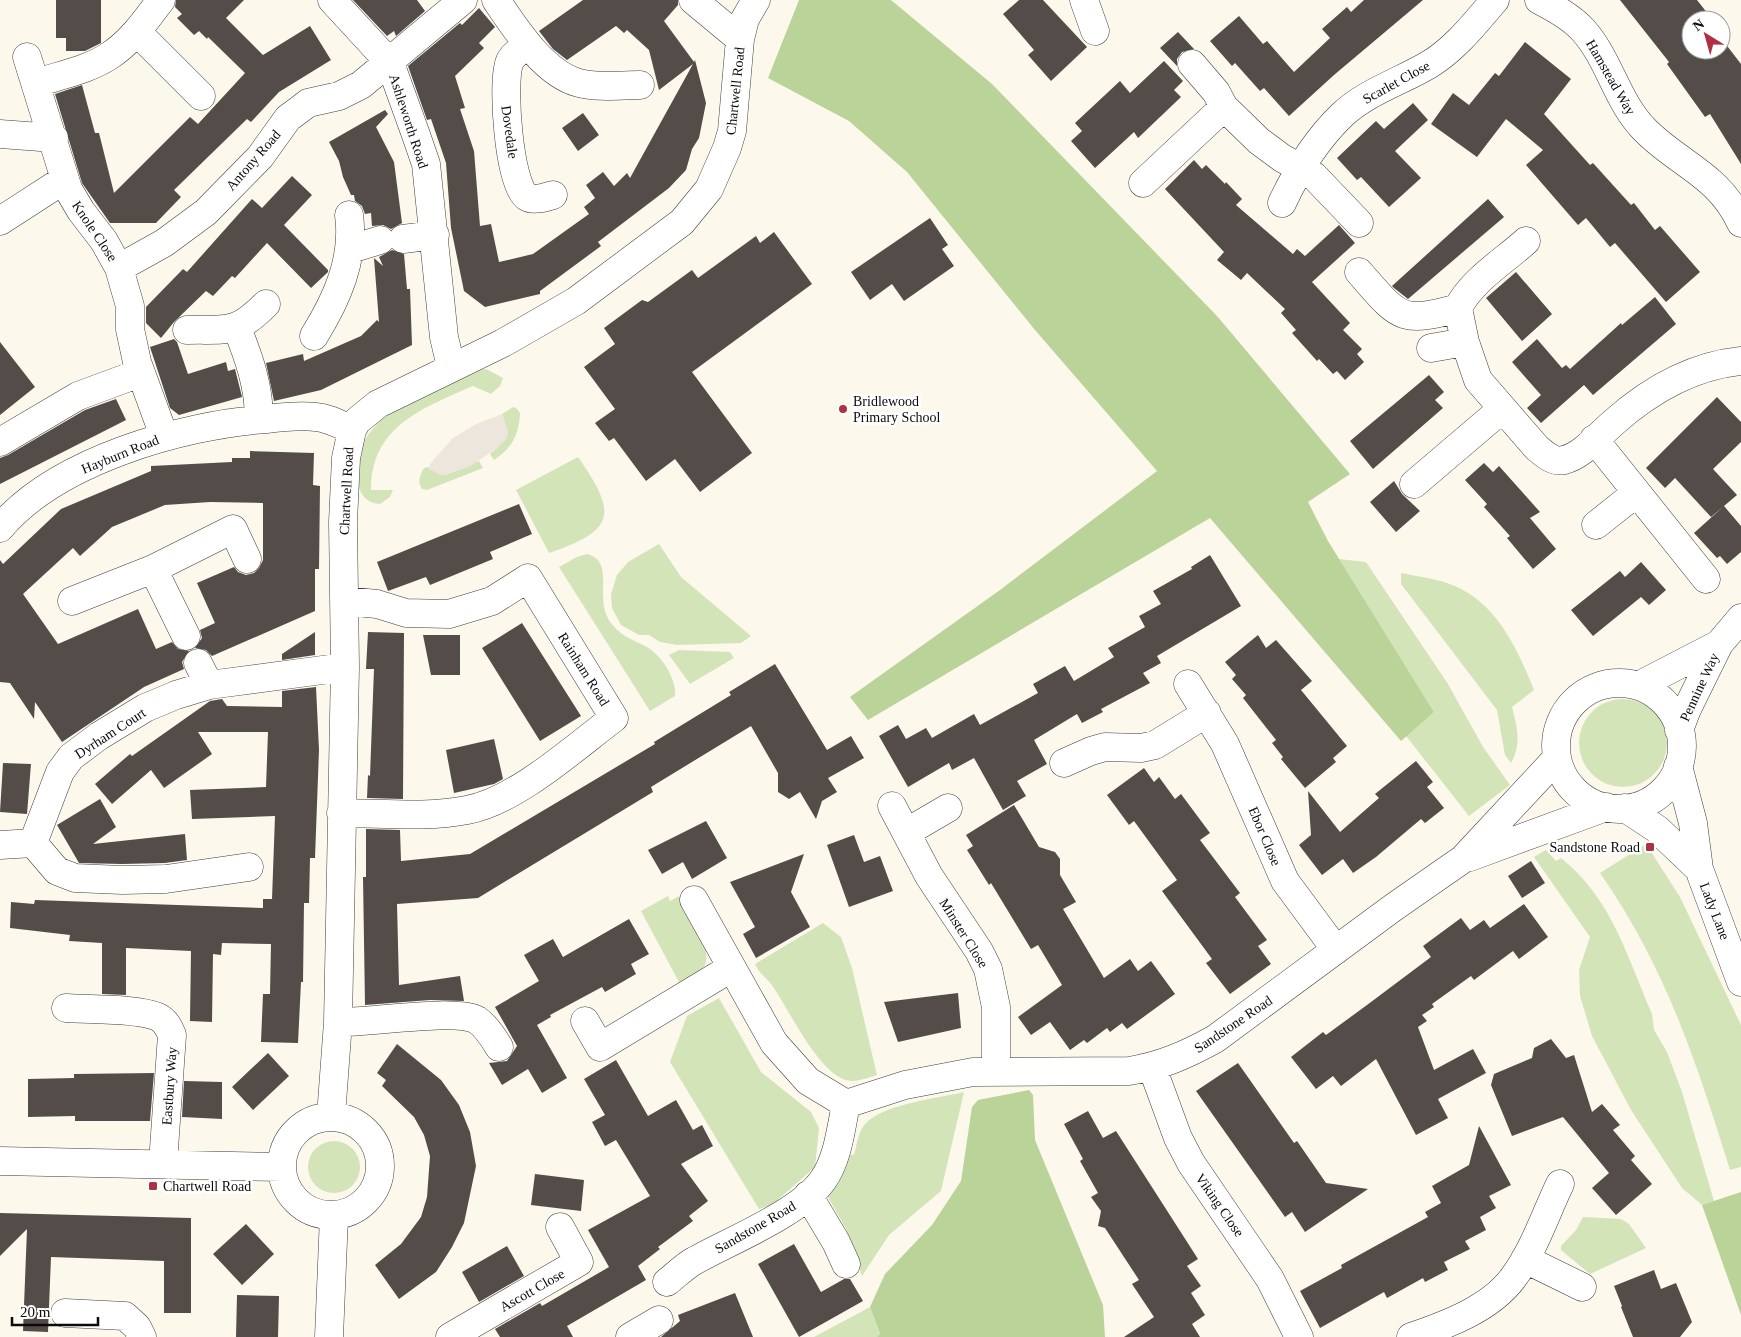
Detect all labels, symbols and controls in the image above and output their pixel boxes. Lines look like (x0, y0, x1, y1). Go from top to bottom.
north arrow (1681, 10, 1731, 60)
text: N (1690, 16, 1707, 34)
street label: Hamstead Way (1583, 37, 1638, 118)
street label: Chartwell Road (723, 46, 748, 136)
street label: Scarlet Close (1360, 58, 1432, 107)
street label: Ashleworth Road (386, 72, 431, 170)
street label: Dovedale (498, 104, 521, 160)
street label: Antony Road (223, 127, 284, 194)
street label: Knole Close (69, 198, 120, 264)
place label: Bridlewood Primary School (853, 394, 941, 425)
marker: Bridlewood Primary School (837, 403, 849, 415)
street label: Hayburn Road (79, 432, 161, 477)
street label: Chartwell Road (337, 447, 356, 535)
street label: Rainham Road (555, 630, 612, 709)
street label: Pennine Way (1677, 651, 1722, 724)
street label: Dyrham Court (72, 705, 149, 762)
street label: Ebor Close (1245, 804, 1284, 868)
place label: Sandstone Road (1549, 840, 1640, 855)
marker: Sandstone Road (1644, 841, 1656, 853)
street label: Lady Lane (1697, 880, 1732, 942)
street label: Minster Close (936, 896, 991, 971)
street label: Sandstone Road (1192, 993, 1275, 1056)
street label: Eastbury Way (159, 1046, 180, 1126)
street label: Viking Close (1192, 1171, 1247, 1240)
place label: Chartwell Road (163, 1179, 251, 1194)
marker: Chartwell Road (147, 1180, 159, 1192)
street label: Sandstone Road (712, 1198, 798, 1257)
street label: Ascott Close (497, 1266, 567, 1315)
scale bar (12, 1294, 99, 1326)
text: 20 m (20, 1304, 51, 1320)

